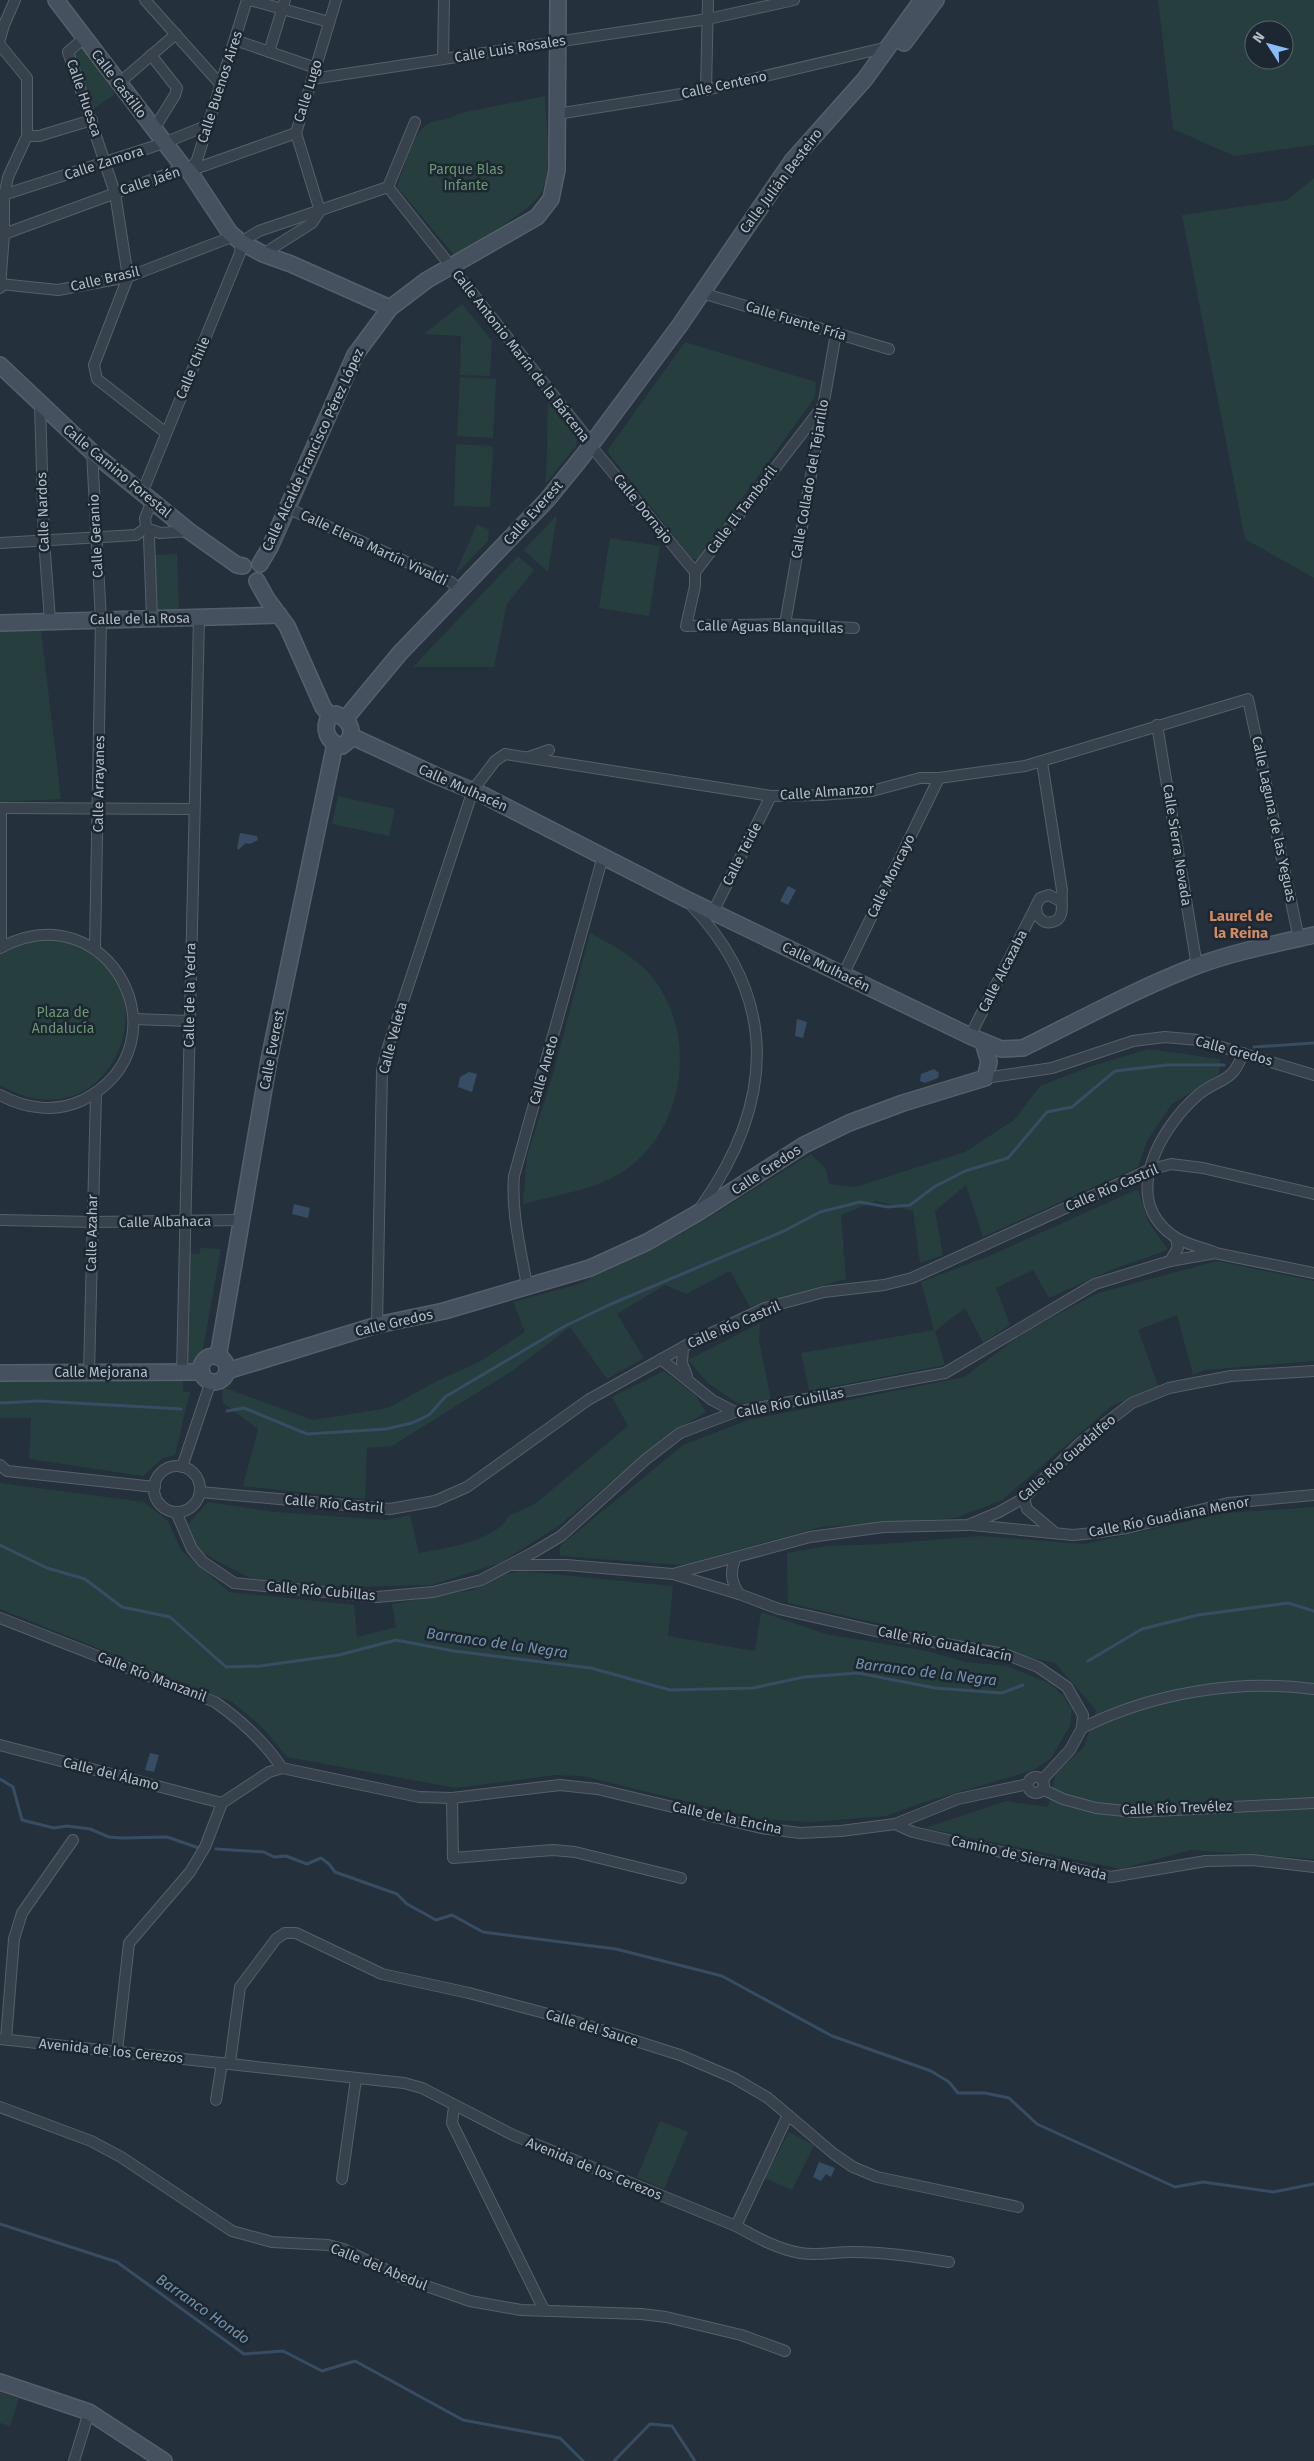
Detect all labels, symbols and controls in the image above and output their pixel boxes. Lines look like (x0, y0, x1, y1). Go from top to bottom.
north arrow (1244, 20, 1294, 70)
street label: Calle Buenos Aires (194, 28, 246, 145)
text: N (1249, 29, 1268, 46)
street label: Calle Luis Rosales (453, 32, 567, 66)
street label: Calle Castillo (88, 46, 150, 122)
street label: Calle Huesca (63, 57, 105, 139)
street label: Calle Lugo (290, 58, 326, 124)
street label: Calle Centeno (680, 68, 768, 102)
street label: Calle Julián Besteiro (736, 125, 826, 237)
street label: Calle Zamora (62, 142, 146, 184)
park label: Parque Blas Infante (429, 161, 504, 194)
street label: Calle Jaén (118, 163, 182, 199)
street label: Calle Brasil (69, 263, 141, 295)
street label: Calle Antonio Marín de la Bárcena (448, 267, 594, 445)
street label: Calle Fuente Fría (744, 298, 848, 344)
street label: Calle Chile (172, 334, 214, 402)
street label: Calle Alcalde Francisco Pérez López (258, 346, 368, 554)
street label: Calle Collado del Tejarillo (788, 398, 832, 560)
street label: Calle Camino Forestal (59, 421, 175, 521)
street label: Calle El Tamboril (703, 463, 781, 557)
street label: Calle Nardos (33, 471, 53, 552)
street label: Calle Dornajo (610, 471, 676, 547)
street label: Calle Everest (500, 477, 567, 549)
street label: Calle Geranio (85, 494, 107, 578)
street label: Calle Elena Martín Vivaldi (298, 506, 450, 590)
street label: Calle de la Rosa (90, 610, 190, 628)
street label: Calle Aguas Blanquillas (697, 617, 844, 637)
street label: Calle Arrayanes (90, 735, 108, 833)
street label: Calle Laguna de las Yeguas (1248, 735, 1300, 904)
street label: Calle Mulhacén (416, 761, 510, 815)
street label: Calle Almanzor (779, 780, 875, 804)
street label: Calle Sierra Nevada (1159, 783, 1195, 907)
street label: Calle Teide (719, 820, 765, 888)
street label: Calle Moncayo (863, 831, 919, 921)
district label: Laurel de la Reina (1209, 907, 1273, 942)
street label: Calle Alcazaba (975, 927, 1031, 1015)
street label: Calle Mulhacén (779, 938, 873, 996)
street label: Calle de la Yedra (181, 942, 199, 1048)
street label: Calle Veleta (375, 1000, 411, 1076)
park label: Plaza de Andalucía (32, 1004, 94, 1037)
street label: Calle Everest (256, 1008, 288, 1091)
street label: Calle Aneto (526, 1033, 562, 1107)
street label: Calle Gredos (1194, 1033, 1275, 1070)
street label: Calle Gredos (728, 1141, 804, 1199)
street label: Calle Río Castril (1063, 1161, 1161, 1215)
street label: Calle Azahar (83, 1194, 101, 1272)
street label: Calle Albahaca (119, 1213, 211, 1231)
street label: Calle Río Castril (685, 1298, 783, 1352)
street label: Calle Gredos (354, 1306, 435, 1340)
street label: Calle Mejorana (54, 1364, 148, 1381)
street label: Calle Río Cubillas (735, 1384, 846, 1422)
street label: Calle Río Guadalfeo (1015, 1411, 1119, 1505)
street label: Calle Río Castril (284, 1491, 384, 1517)
street label: Calle Río Guadiana Menor (1087, 1493, 1251, 1541)
street label: Calle Río Cubillas (266, 1578, 377, 1604)
street label: Calle Río Guadalcacín (876, 1623, 1014, 1665)
water label: Barranco de la Negra (425, 1624, 569, 1662)
street label: Calle Río Manzanil (95, 1648, 209, 1706)
water label: Barranco de la Negra (854, 1654, 998, 1690)
street label: Calle del Álamo (61, 1753, 161, 1794)
street label: Calle de la Encina (671, 1798, 783, 1838)
street label: Calle Río Trevélez (1121, 1798, 1233, 1818)
street label: Camino de Sierra Nevada (949, 1832, 1109, 1884)
street label: Calle del Sauce (544, 2006, 640, 2050)
street label: Avenida de los Cerezos (38, 2035, 184, 2067)
street label: Avenida de los Cerezos (524, 2134, 665, 2204)
street label: Calle del Abedul (328, 2240, 430, 2294)
water label: Barranco Hondo (153, 2270, 253, 2348)

